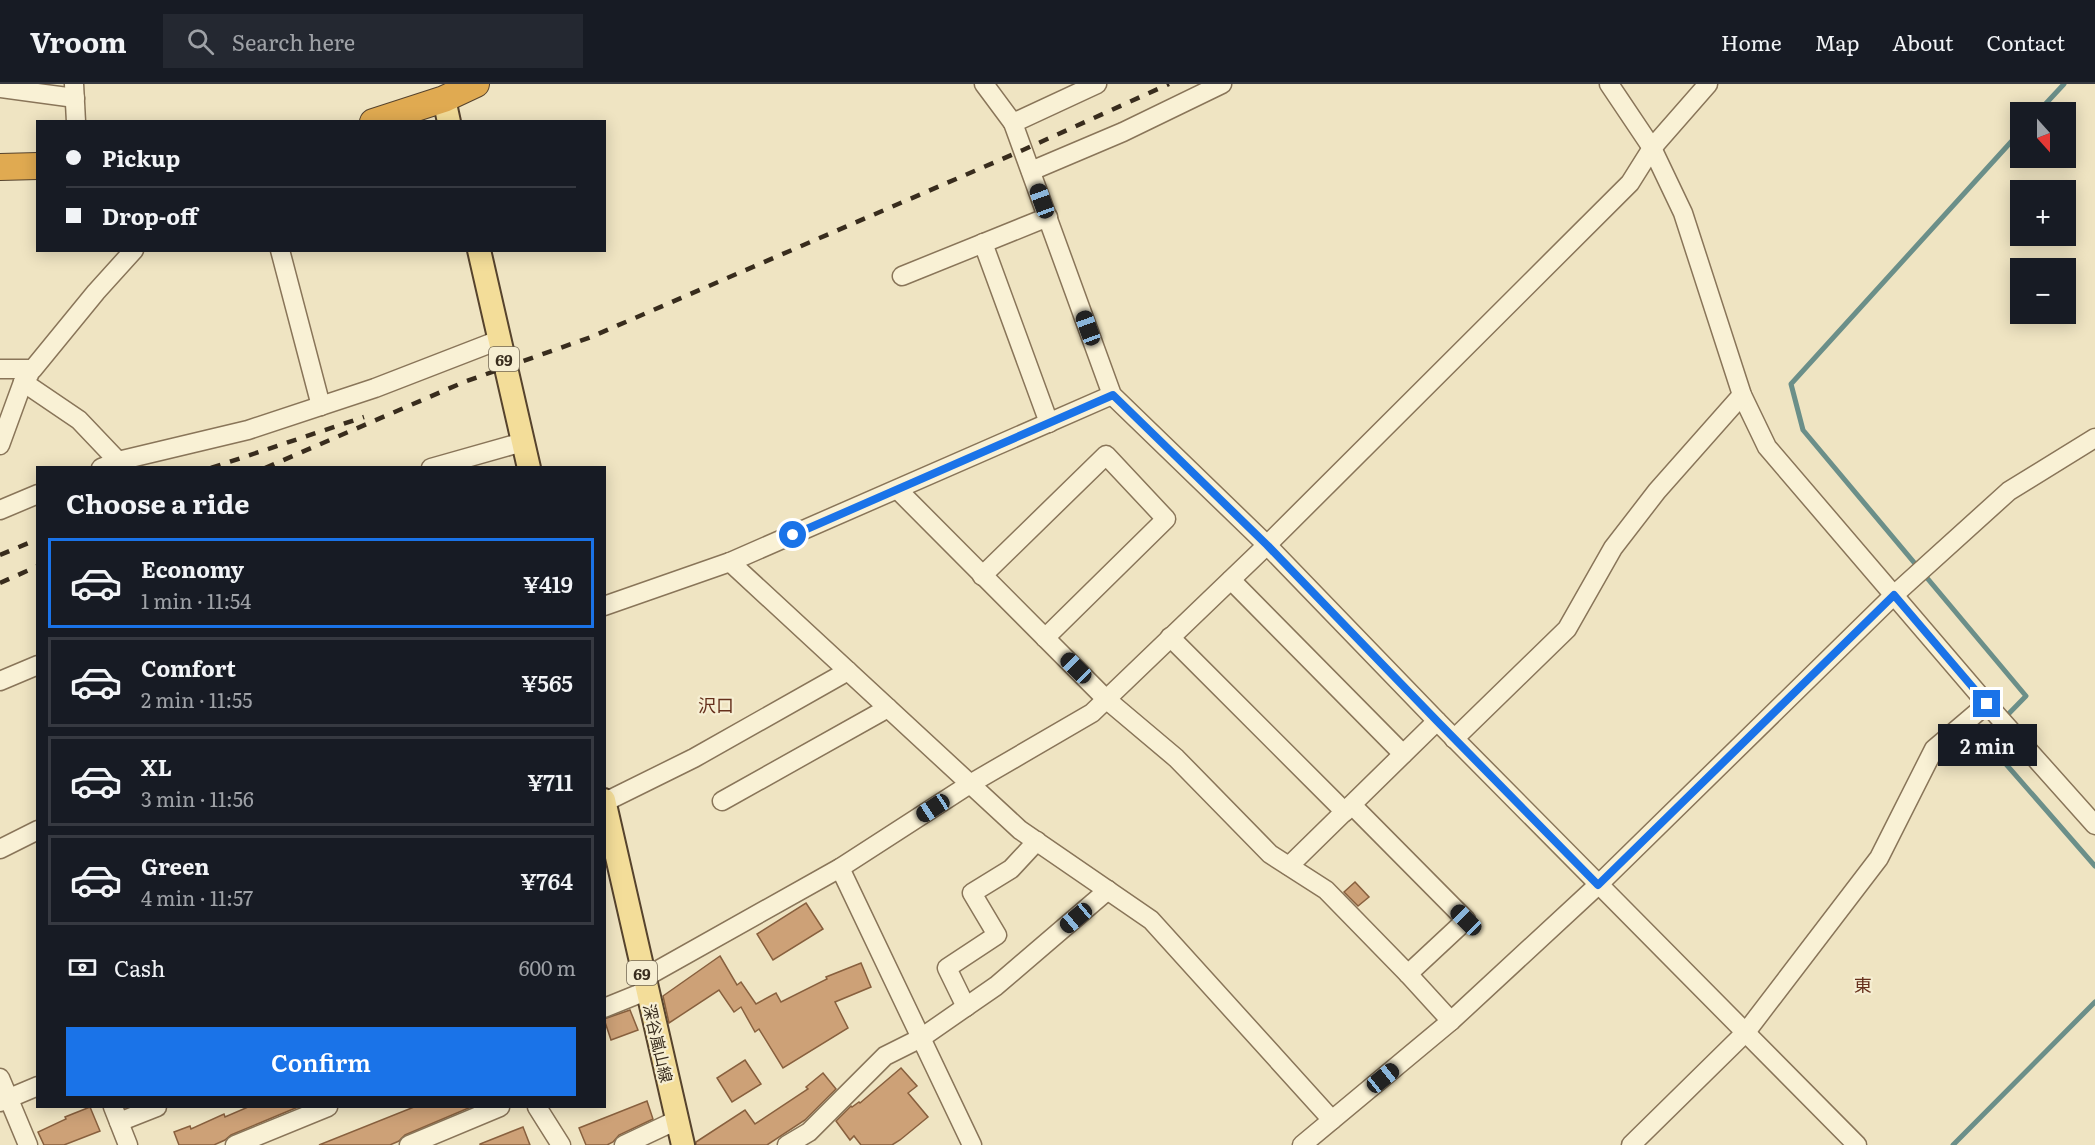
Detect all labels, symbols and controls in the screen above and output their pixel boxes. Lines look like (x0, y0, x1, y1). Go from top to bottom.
search box (163, 14, 583, 68)
text: Vroom (30, 20, 127, 62)
icon: search (184, 25, 217, 58)
text: Search here (232, 25, 355, 58)
text: Home (1721, 26, 1782, 57)
text: Map (1815, 26, 1859, 57)
text: About (1892, 26, 1954, 57)
text: Contact (1987, 26, 2065, 57)
north arrow (2010, 102, 2076, 168)
map controls (2010, 102, 2076, 324)
text: Pickup (102, 141, 180, 174)
button: + (2010, 180, 2076, 246)
car (1027, 181, 1057, 221)
text: Drop-off (102, 199, 198, 232)
button: − (2010, 258, 2076, 324)
car (1073, 308, 1103, 348)
road number: 69 (489, 347, 519, 371)
text: Choose a ride (66, 482, 249, 522)
route start (779, 521, 806, 548)
text: Economy (141, 552, 244, 585)
icon: car (69, 556, 123, 610)
text: ¥419 (523, 567, 573, 600)
text: 1 min · 11:54 (141, 585, 251, 615)
car (1057, 649, 1095, 687)
text: Comfort (141, 651, 236, 684)
icon: car (69, 655, 123, 709)
text: ¥565 (521, 666, 573, 699)
text: 2 min · 11:55 (141, 684, 252, 714)
route end (1973, 690, 2000, 717)
district label: 沢口 (698, 691, 734, 718)
callout: 2 min (1938, 725, 2036, 767)
text: 2 min (1960, 730, 2015, 760)
text: XL (141, 750, 172, 783)
icon: car (69, 754, 123, 808)
text: ¥711 (527, 765, 573, 798)
text: 3 min · 11:56 (141, 783, 254, 813)
car (913, 791, 953, 825)
text: Green (141, 849, 210, 882)
icon: car (69, 853, 123, 907)
text: ¥764 (520, 864, 573, 897)
text: 4 min · 11:57 (141, 882, 253, 912)
car (1056, 900, 1096, 936)
car (1447, 901, 1485, 939)
icon: cash (66, 951, 99, 984)
text: Cash (114, 951, 165, 984)
text: 600 m (519, 952, 576, 982)
road number: 69 (627, 961, 657, 985)
district label: 東 (1854, 971, 1872, 998)
street label: 深谷嵐山線 (638, 1001, 680, 1085)
button: Confirm (66, 1027, 576, 1096)
car (1363, 1060, 1403, 1096)

